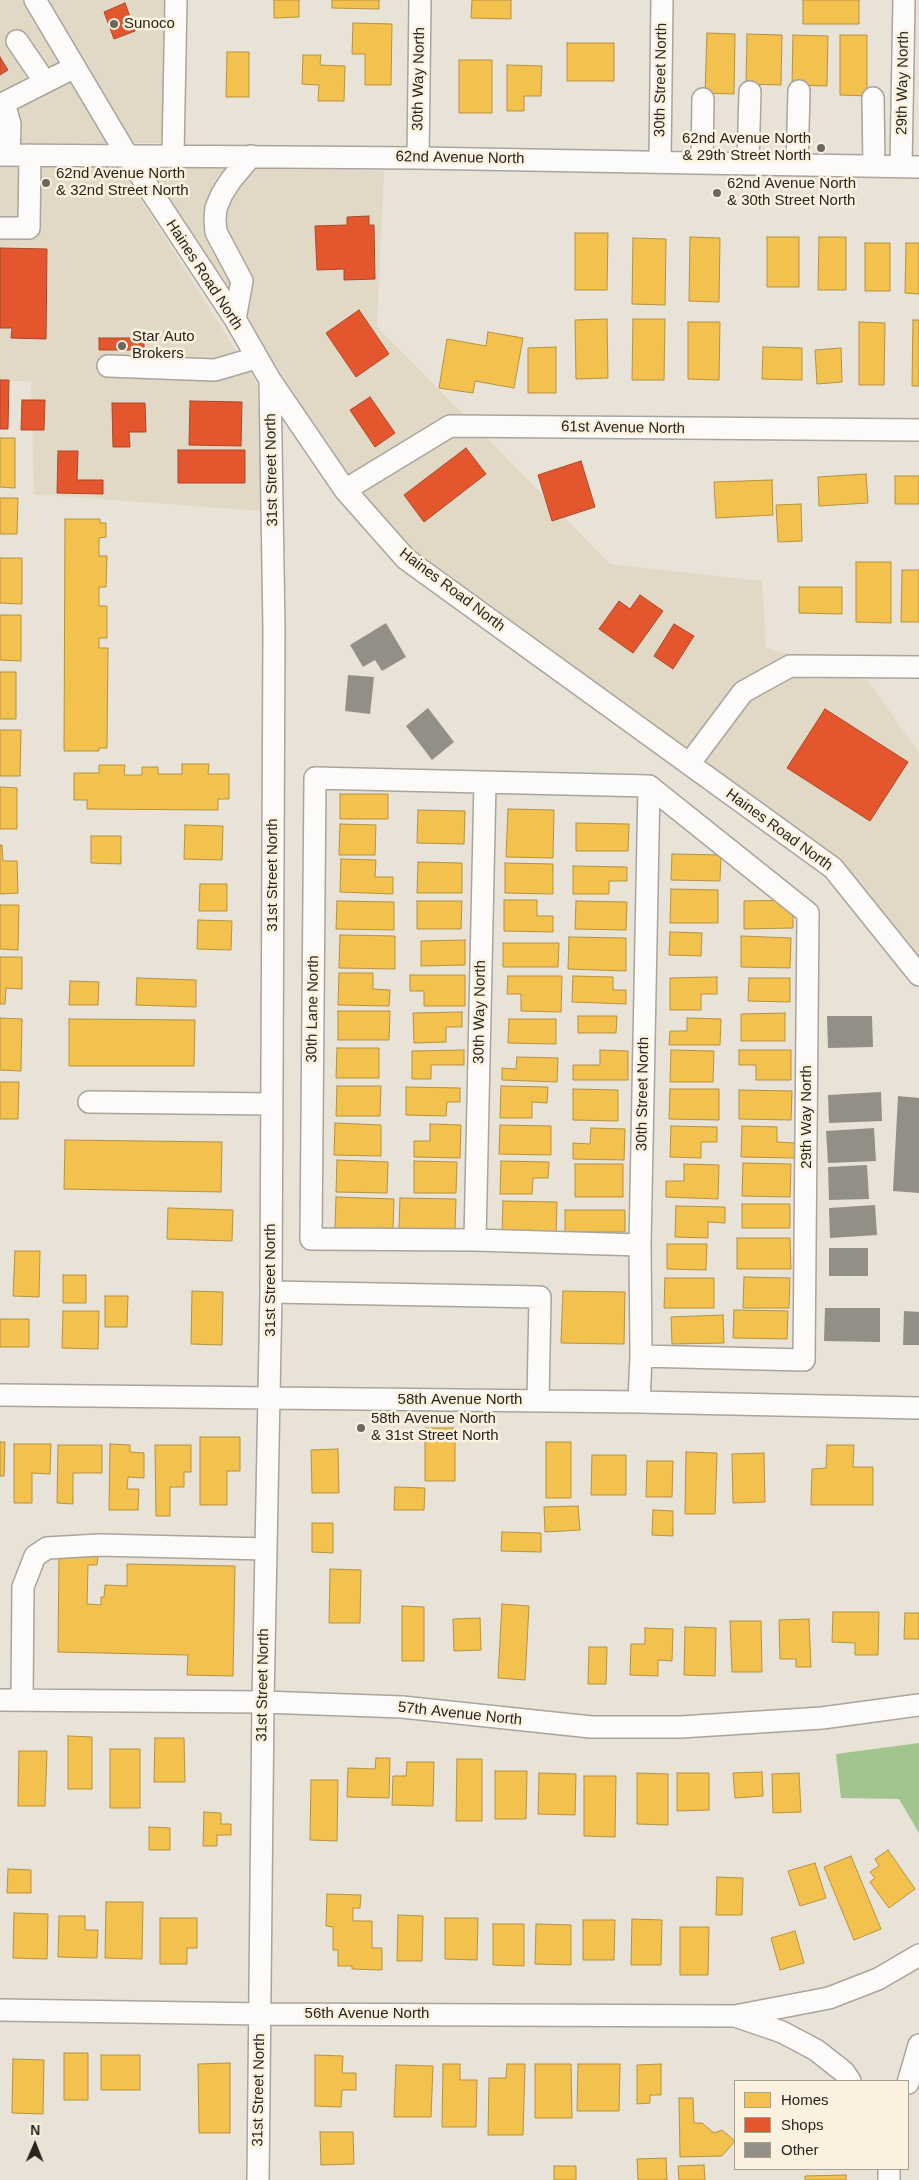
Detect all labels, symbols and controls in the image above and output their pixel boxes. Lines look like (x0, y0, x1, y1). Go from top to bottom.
place label: Sunoco (124, 15, 175, 33)
marker: Sunoco (108, 18, 120, 30)
street label: 30th Street North (651, 23, 671, 137)
street label: 30th Way North (409, 27, 429, 131)
street label: 29th Way North (893, 31, 913, 135)
place label: 62nd Avenue North & 29th Street North (682, 130, 811, 165)
marker: 62nd Avenue North & 29th Street North (815, 142, 827, 154)
street label: 62nd Avenue North (395, 148, 525, 168)
place label: 62nd Avenue North & 32nd Street North (56, 165, 189, 200)
place label: 62nd Avenue North & 30th Street North (727, 175, 856, 210)
marker: 62nd Avenue North & 32nd Street North (40, 177, 52, 189)
marker: 62nd Avenue North & 30th Street North (711, 187, 723, 199)
street label: Haines Road North (162, 217, 246, 333)
place label: Star Auto Brokers (132, 328, 195, 363)
marker: Star Auto Brokers (116, 340, 128, 352)
street label: 31st Street North (262, 413, 282, 527)
street label: 61st Avenue North (561, 418, 685, 438)
street label: Haines Road North (396, 544, 508, 636)
street label: Haines Road North (722, 785, 836, 875)
street label: 31st Street North (264, 818, 282, 932)
street label: 30th Lane North (303, 955, 323, 1063)
street label: 30th Way North (470, 960, 490, 1064)
street label: 30th Street North (633, 1037, 653, 1151)
street label: 29th Way North (798, 1065, 816, 1169)
street label: 31st Street North (262, 1223, 280, 1337)
street label: 58th Avenue North (398, 1391, 522, 1409)
place label: 58th Avenue North & 31st Street North (371, 1410, 499, 1445)
marker: 58th Avenue North & 31st Street North (355, 1422, 367, 1434)
street label: 31st Street North (253, 1628, 273, 1742)
street label: 57th Avenue North (397, 1699, 523, 1729)
street label: 56th Avenue North (305, 2005, 429, 2023)
street label: 31st Street North (249, 2033, 269, 2147)
legend (734, 2080, 909, 2170)
text: Homes (781, 2091, 829, 2108)
text: Shops (781, 2116, 824, 2133)
north arrow (10, 2120, 60, 2170)
text: N (30, 2122, 40, 2138)
text: Other (781, 2141, 819, 2158)

